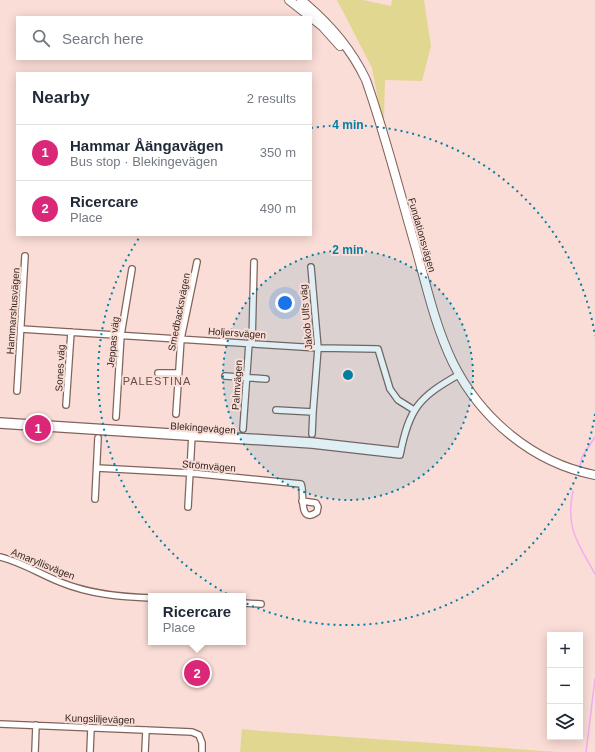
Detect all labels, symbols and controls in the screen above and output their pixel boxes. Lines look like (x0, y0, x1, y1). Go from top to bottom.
search box (16, 16, 312, 60)
icon: search (30, 27, 52, 49)
text: Search here (62, 30, 144, 47)
text: Nearby (32, 88, 90, 107)
text: 2 results (247, 91, 296, 106)
text: 4 min (332, 118, 364, 132)
text: Hammar Åängavägen (70, 137, 223, 154)
text: 1 (41, 145, 49, 160)
text: 350 m (260, 145, 296, 160)
text: Bus stop · Blekingevägen (70, 154, 217, 169)
text: Ricercare (70, 193, 138, 210)
street label: Fundationsvägen (406, 197, 438, 273)
text: 2 (41, 201, 49, 216)
text: 490 m (260, 201, 296, 216)
text: Place (70, 210, 103, 225)
text: 2 min (332, 243, 364, 257)
street label: Hammarshusvägen (4, 267, 22, 355)
street label: Smedbacksvägen (166, 272, 192, 352)
street label: Jakob Ulfs väg (298, 284, 314, 350)
your location (275, 293, 295, 313)
street label: Jeppas väg (105, 316, 121, 368)
street label: Holjersvägen (207, 325, 267, 341)
street label: Sones väg (53, 344, 67, 392)
street label: Palmvägen (230, 360, 244, 410)
centre of rings (341, 368, 355, 382)
district label: PALESTINA (123, 375, 191, 387)
pin: 1 (25, 413, 51, 443)
street label: Blekingevägen (170, 420, 236, 436)
street label: Strömvägen (182, 458, 236, 474)
street label: Amaryllisvägen (10, 546, 76, 582)
popup (148, 593, 246, 645)
text: Ricercare (163, 603, 231, 620)
text: Place (163, 620, 195, 635)
map controls (547, 632, 583, 740)
button: + (547, 632, 583, 668)
pin: 2 (184, 658, 210, 688)
button: − (547, 668, 583, 704)
button: layers (547, 704, 583, 740)
street label: Kungsliljevägen (65, 712, 135, 726)

